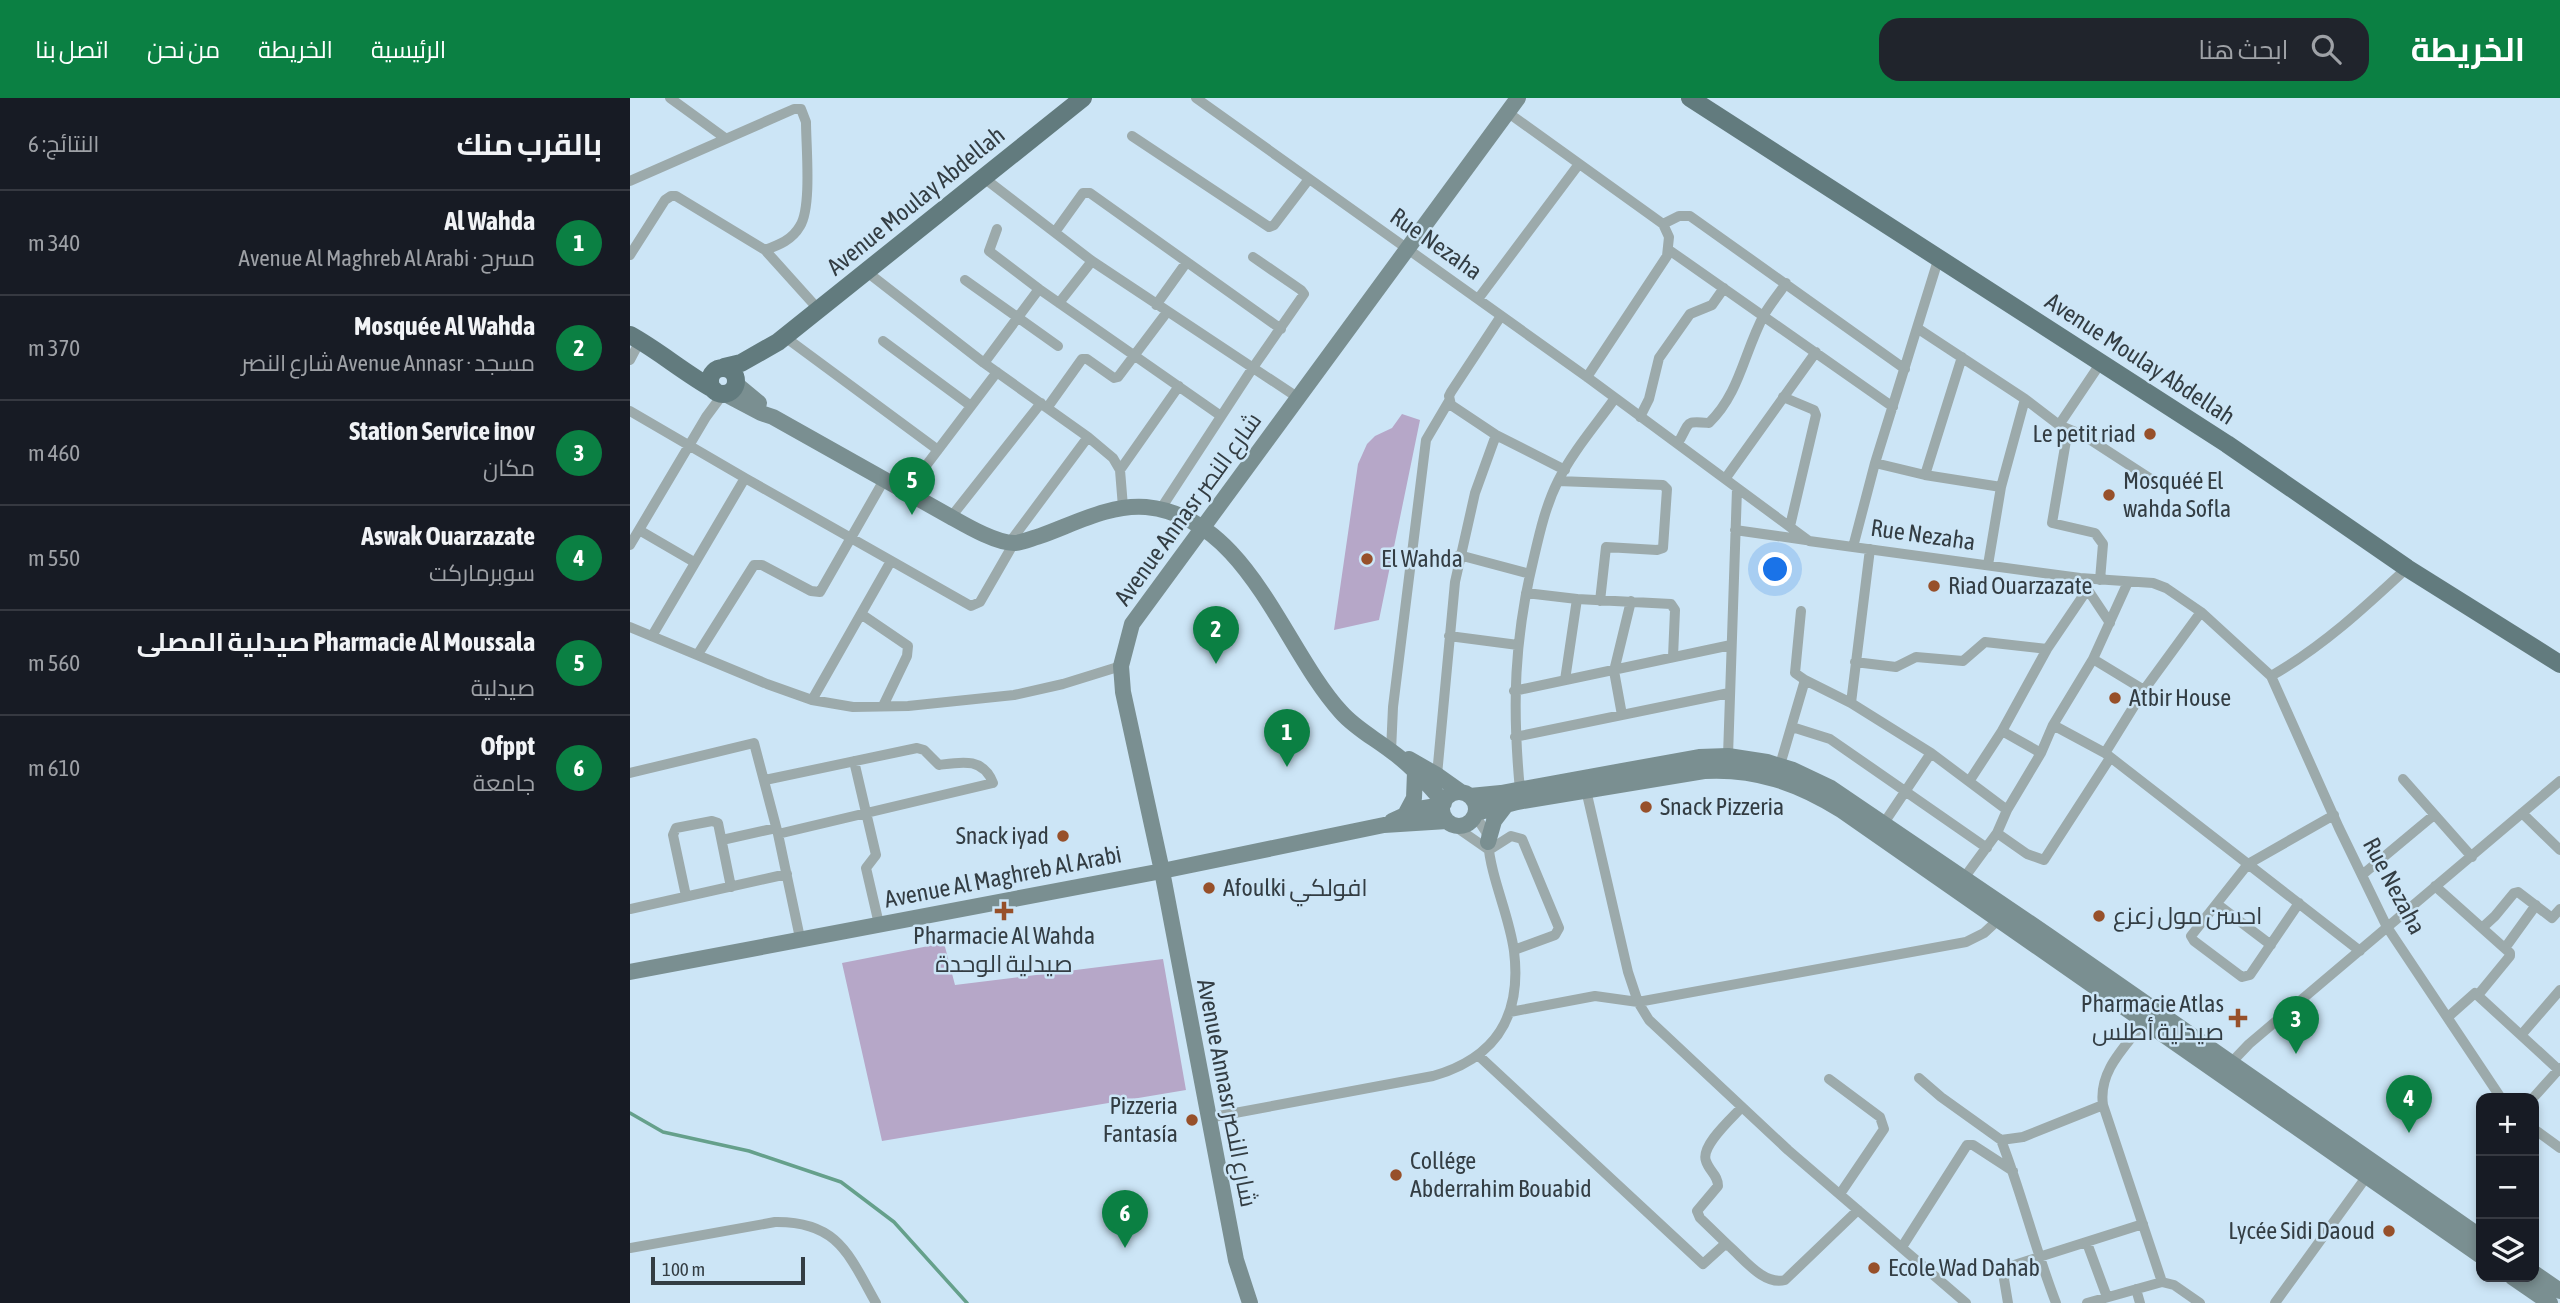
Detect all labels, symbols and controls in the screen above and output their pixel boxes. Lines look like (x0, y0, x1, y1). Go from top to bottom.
search box (1879, 18, 2369, 81)
icon: search (2307, 30, 2345, 68)
text: الخريطة (2411, 30, 2525, 68)
text: ابحث هنا (2198, 35, 2289, 65)
text: اتصل بنا (35, 36, 109, 63)
text: من نحن (147, 36, 220, 63)
text: الخريطة (258, 36, 333, 63)
text: الرئيسية (371, 36, 446, 63)
street label: Avenue Moulay Abdellah (822, 121, 1010, 280)
text: بالقرب منك (456, 127, 602, 161)
text: النتائج: 6 (28, 131, 99, 157)
street label: Rue Nezaha (1385, 202, 1487, 285)
text: Al Wahda (445, 206, 535, 236)
text: 340 m (28, 230, 80, 256)
text: 1 (574, 230, 584, 256)
text: مسرح · Avenue Al Maghreb Al Arabi (239, 245, 535, 271)
street label: Avenue Moulay Abdellah (2041, 287, 2240, 430)
text: Mosquée Al Wahda (354, 311, 535, 341)
text: 370 m (28, 335, 80, 361)
text: 2 (574, 335, 584, 361)
text: مسجد · Avenue Annasr شارع النصر (241, 350, 535, 376)
street label: Avenue Annasr شارع النصر (1109, 407, 1269, 612)
text: Station Service inov (349, 416, 535, 446)
place label: Le petit riad (2032, 420, 2136, 447)
marker: Le petit riad (2142, 426, 2158, 442)
text: 460 m (28, 440, 80, 466)
text: 3 (574, 440, 584, 466)
text: مكان (483, 455, 535, 481)
pin: 5 (889, 457, 935, 515)
place label: Mosquéé El wahda Sofla (2123, 467, 2231, 522)
marker: Mosquéé El wahda Sofla (2101, 487, 2117, 503)
street label: Rue Nezaha (1869, 514, 1977, 555)
text: Aswak Ouarzazate (361, 521, 535, 551)
text: 550 m (28, 545, 80, 571)
text: 4 (574, 545, 584, 571)
place label: El Wahda (1381, 545, 1463, 572)
marker: El Wahda (1359, 551, 1375, 567)
your location (1758, 552, 1792, 586)
text: سوبرماركت (429, 560, 535, 586)
place label: Riad Ouarzazate (1948, 572, 2092, 599)
marker: Riad Ouarzazate (1926, 578, 1942, 594)
pin: 2 (1193, 606, 1239, 664)
text: Pharmacie Al Moussala صيدلية المصلى (137, 627, 535, 657)
text: 560 m (28, 650, 80, 676)
text: 5 (574, 650, 584, 676)
text: صيدلية (471, 675, 535, 701)
place label: Atbir House (2129, 684, 2231, 711)
marker: Atbir House (2107, 690, 2123, 706)
pin: 1 (1264, 709, 1310, 767)
text: Ofppt (481, 731, 535, 761)
text: 610 m (28, 755, 80, 781)
text: 6 (574, 755, 584, 781)
text: جامعة (473, 770, 535, 796)
place label: Snack Pizzeria (1660, 793, 1784, 820)
marker: Snack Pizzeria (1638, 799, 1654, 815)
place label: Snack iyad (956, 822, 1049, 849)
marker: Snack iyad (1055, 828, 1071, 844)
street label: Rue Nezaha (2358, 833, 2431, 939)
street label: Avenue Al Maghreb Al Arabi (882, 840, 1124, 913)
place label: Afoulki افولكي (1223, 874, 1368, 907)
marker: Afoulki افولكي (1201, 880, 1217, 896)
place label: احسن مول زعزع (2113, 902, 2263, 932)
marker: Pharmacie Al Wahda صيدلية الوحدة (996, 903, 1012, 919)
marker: احسن مول زعزع (2091, 908, 2107, 924)
place label: Pharmacie Al Wahda صيدلية الوحدة (913, 922, 1095, 977)
street label: Avenue Annasr شارع النصر (1189, 977, 1263, 1210)
place label: Pharmacie Atlas صيدلية أطلس (2081, 990, 2224, 1046)
pin: 3 (2273, 996, 2319, 1054)
marker: Pharmacie Atlas صيدلية أطلس (2230, 1010, 2246, 1026)
pin: 4 (2386, 1075, 2432, 1133)
place label: Pizzeria Fantasía (1103, 1092, 1178, 1147)
map controls (2476, 1093, 2539, 1282)
button: + (2476, 1093, 2539, 1156)
marker: Pizzeria Fantasía (1184, 1112, 1200, 1128)
place label: Collége Abderrahim Bouabid (1410, 1147, 1592, 1202)
button: − (2476, 1156, 2539, 1219)
marker: Collége Abderrahim Bouabid (1388, 1167, 1404, 1183)
pin: 6 (1102, 1190, 1148, 1248)
place label: Lycée Sidi Daoud (2228, 1217, 2375, 1244)
button: layers (2476, 1219, 2539, 1282)
marker: Lycée Sidi Daoud (2381, 1223, 2397, 1239)
scale bar (651, 1254, 805, 1286)
place label: Ecole Wad Dahab (1888, 1254, 2040, 1281)
text: 100 m (662, 1258, 705, 1280)
marker: Ecole Wad Dahab (1866, 1260, 1882, 1276)

